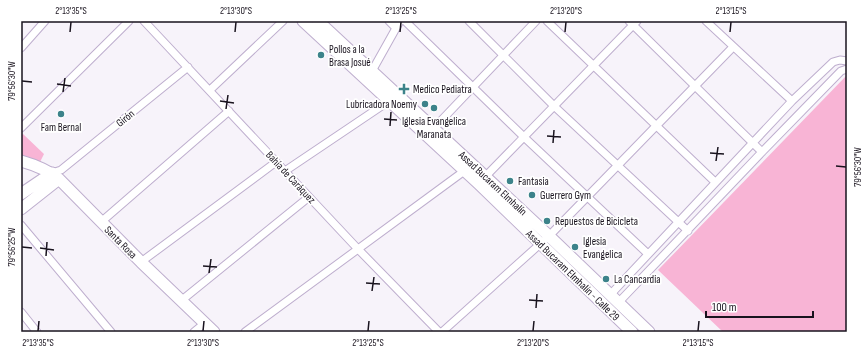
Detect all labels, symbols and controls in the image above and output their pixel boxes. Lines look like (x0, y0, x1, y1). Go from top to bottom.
text: 2°13'35"S (55, 5, 87, 17)
text: 2°13'30"S (220, 5, 252, 17)
text: 2°13'25"S (385, 5, 417, 17)
text: 2°13'20"S (550, 5, 582, 17)
text: 2°13'15"S (716, 5, 747, 17)
place label: Pollos a la Brasa Josué (329, 43, 371, 69)
marker: Pollos a la Brasa Josué (316, 50, 326, 60)
text: 79°56'30"W (6, 61, 18, 101)
marker: Medico Pediatra (398, 83, 410, 95)
place label: Medico Pediatra (413, 83, 472, 96)
place label: Lubricadora Noemy (346, 98, 418, 111)
marker: Lubricadora Noemy (420, 99, 430, 109)
marker: Iglesia Evangelica Maranata (429, 103, 439, 113)
street label: Girón (114, 107, 137, 130)
marker: Fam Bernal (56, 109, 66, 119)
place label: Iglesia Evangelica Maranata (402, 115, 466, 141)
place label: Fam Bernal (41, 121, 81, 134)
text: 79°56'30"W (852, 147, 864, 187)
street label: Bahía de Caráquez (263, 148, 318, 206)
street label: Assad Bucaram Elmhalín (455, 148, 530, 218)
place label: Fantasia (518, 175, 549, 188)
marker: Fantasia (505, 176, 515, 186)
place label: Guerrero Gym (540, 189, 591, 202)
marker: Guerrero Gym (527, 190, 537, 200)
place label: Repuestos de Bicicleta (555, 215, 638, 228)
marker: Repuestos de Bicicleta (542, 216, 552, 226)
street label: Santa Rosa (102, 223, 140, 261)
text: 79°56'25"W (6, 227, 18, 266)
street label: Assad Bucaram Elmhalín - Calle 29 (522, 227, 622, 324)
place label: Iglesia Evangelica (583, 235, 622, 261)
marker: Iglesia Evangelica (570, 242, 580, 252)
place label: La Cancardia (614, 273, 661, 286)
marker: La Cancardia (601, 274, 611, 284)
scale bar (706, 293, 813, 319)
text: 100 m (712, 300, 737, 315)
text: 2°13'35"S (22, 337, 54, 349)
text: 2°13'30"S (187, 337, 219, 349)
text: 2°13'25"S (352, 337, 384, 349)
text: 2°13'20"S (517, 337, 549, 349)
text: 2°13'15"S (683, 337, 714, 349)

